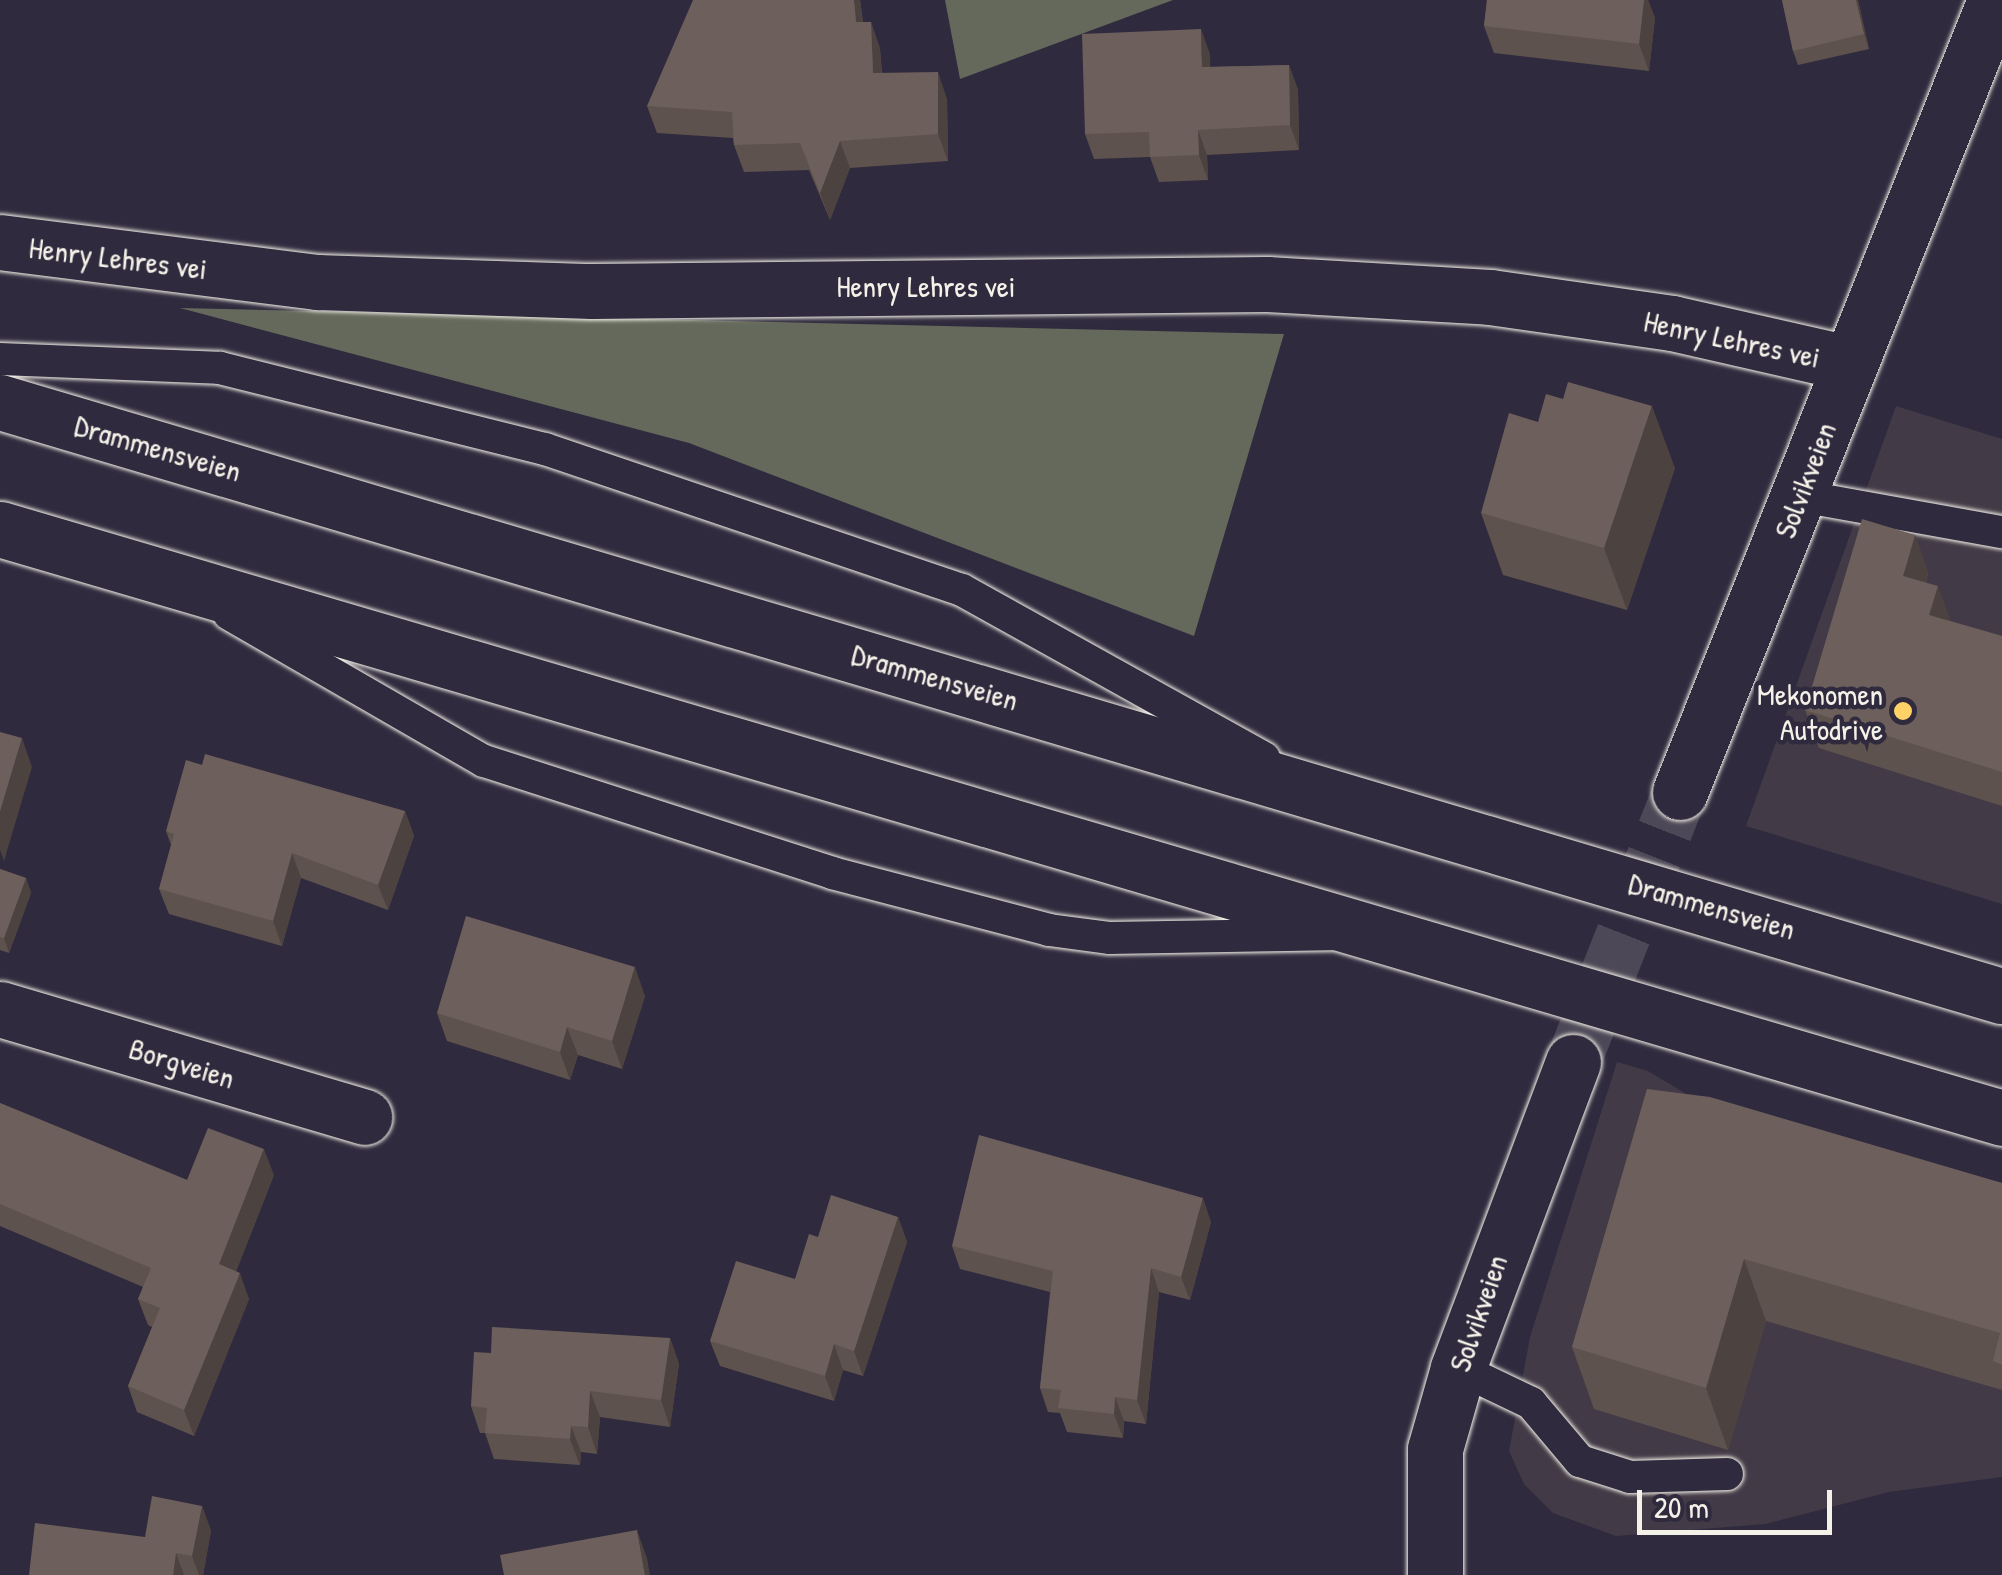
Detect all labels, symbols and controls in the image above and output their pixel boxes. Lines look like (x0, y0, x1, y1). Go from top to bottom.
street label: Henry Lehres vei (27, 229, 209, 287)
street label: Henry Lehres vei (837, 268, 1015, 304)
street label: Henry Lehres vei (1641, 303, 1823, 375)
street label: Drammensveien (71, 407, 245, 489)
street label: Solvikveien (1766, 417, 1844, 543)
street label: Drammensveien (848, 636, 1022, 718)
place label: Mekonomen Autodrive (1757, 676, 1883, 746)
marker: Mekonomen Autodrive (1892, 700, 1914, 722)
street label: Drammensveien (1625, 865, 1799, 947)
street label: Borgveien (125, 1030, 239, 1096)
street label: Solvikveien (1441, 1250, 1515, 1376)
scale bar (1642, 1470, 1837, 1532)
text: 20 m (1654, 1487, 1709, 1527)

